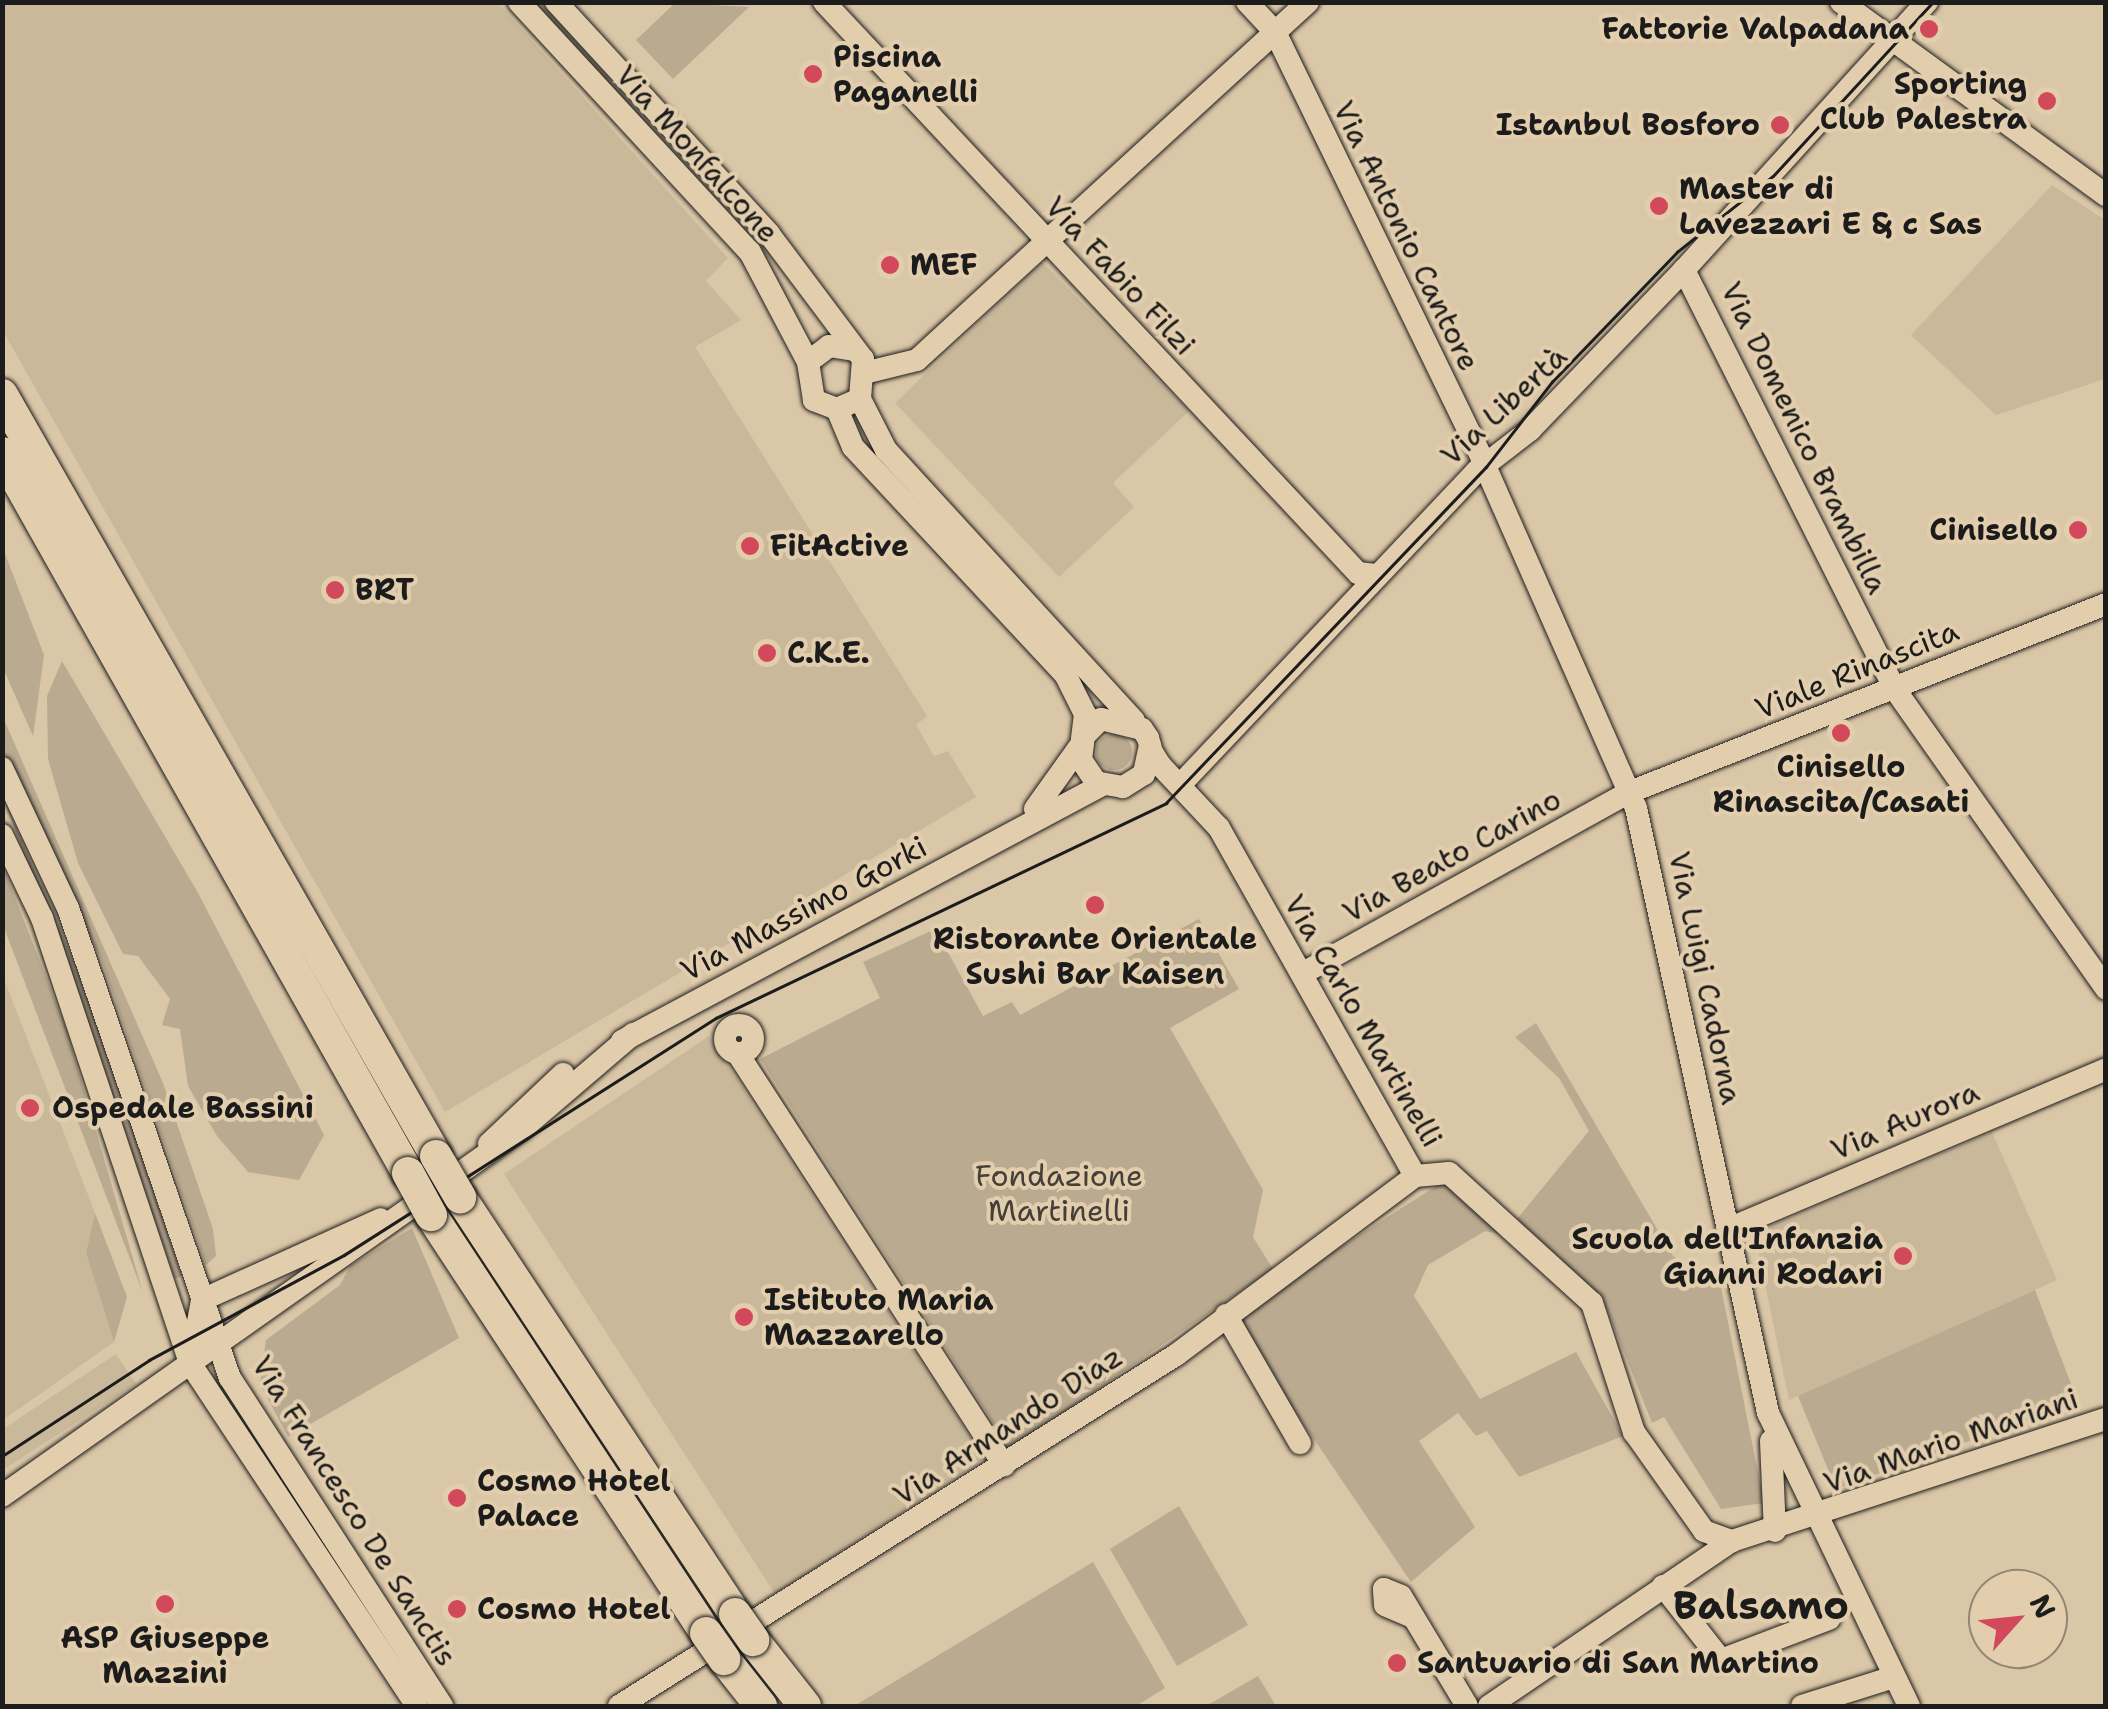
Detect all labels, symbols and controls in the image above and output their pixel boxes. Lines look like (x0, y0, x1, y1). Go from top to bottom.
place label: Fattorie Valpadana (1601, 11, 1909, 47)
marker: Fattorie Valpadana (1918, 18, 1940, 40)
place label: Piscina Paganelli (833, 39, 978, 110)
street label: Via Monfalcone (608, 58, 786, 250)
marker: Piscina Paganelli (802, 63, 824, 85)
place label: Sporting Club Palestra (1820, 66, 2027, 136)
marker: Sporting Club Palestra (2036, 90, 2058, 112)
street label: Via Antonio Cantore (1325, 95, 1487, 377)
place label: Istanbul Bosforo (1496, 107, 1760, 143)
marker: Istanbul Bosforo (1769, 114, 1791, 136)
place label: Master di Lavezzari E & c Sas (1679, 171, 1982, 242)
street label: Via Fabio Filzi (1037, 189, 1203, 363)
marker: Master di Lavezzari E & c Sas (1648, 195, 1670, 217)
place label: MEF (910, 247, 978, 283)
marker: MEF (879, 254, 901, 276)
street label: Via Domenico Brambilla (1713, 276, 1895, 600)
street label: Via Libertà (1433, 339, 1575, 473)
place label: Cinisello (1929, 512, 2058, 548)
marker: Cinisello (2067, 519, 2089, 541)
place label: FitActive (770, 528, 909, 564)
marker: FitActive (739, 535, 761, 557)
place label: BRT (355, 572, 414, 608)
marker: BRT (324, 579, 346, 601)
street label: Viale Rinascita (1750, 613, 1964, 727)
place label: C.K.E. (787, 635, 870, 671)
marker: C.K.E. (756, 642, 778, 664)
marker: Cinisello Rinascita/Casati (1830, 722, 1852, 744)
place label: Cinisello Rinascita/Casati (1713, 749, 1969, 820)
street label: Via Beato Carino (1337, 781, 1567, 931)
street label: Via Massimo Gorki (675, 829, 933, 989)
street label: Via Luigi Cadorna (1661, 848, 1749, 1108)
street label: Via Carlo Martinelli (1276, 888, 1450, 1154)
marker: Ristorante Orientale Sushi Bar Kaisen (1084, 894, 1106, 916)
place label: Ristorante Orientale Sushi Bar Kaisen (933, 921, 1257, 992)
street label: Via Aurora (1826, 1074, 1984, 1168)
place label: Ospedale Bassini (52, 1090, 314, 1126)
marker: Ospedale Bassini (17, 1095, 43, 1121)
park label: Fondazione Martinelli (975, 1158, 1143, 1228)
place label: Scuola dell'Infanzia Gianni Rodari (1572, 1221, 1883, 1292)
marker: Scuola dell'Infanzia Gianni Rodari (1892, 1245, 1914, 1267)
place label: Istituto Maria Mazzarello (764, 1282, 993, 1352)
marker: Istituto Maria Mazzarello (733, 1306, 755, 1328)
street label: Via Armando Diaz (887, 1338, 1129, 1514)
street label: Via Francesco De Sanctis (244, 1349, 464, 1673)
street label: Via Mario Mariani (1819, 1380, 2083, 1502)
place label: Cosmo Hotel Palace (477, 1463, 671, 1534)
marker: Cosmo Hotel Palace (446, 1487, 468, 1509)
north arrow (1968, 1569, 2068, 1669)
district label: Balsamo (1673, 1581, 1849, 1629)
text: N (2021, 1588, 2065, 1625)
place label: Cosmo Hotel (477, 1591, 671, 1627)
marker: ASP Giuseppe Mazzini (154, 1593, 176, 1615)
marker: Cosmo Hotel (446, 1598, 468, 1620)
place label: ASP Giuseppe Mazzini (60, 1620, 270, 1690)
place label: Santuario di San Martino (1417, 1645, 1819, 1681)
marker: Santuario di San Martino (1386, 1652, 1408, 1674)

